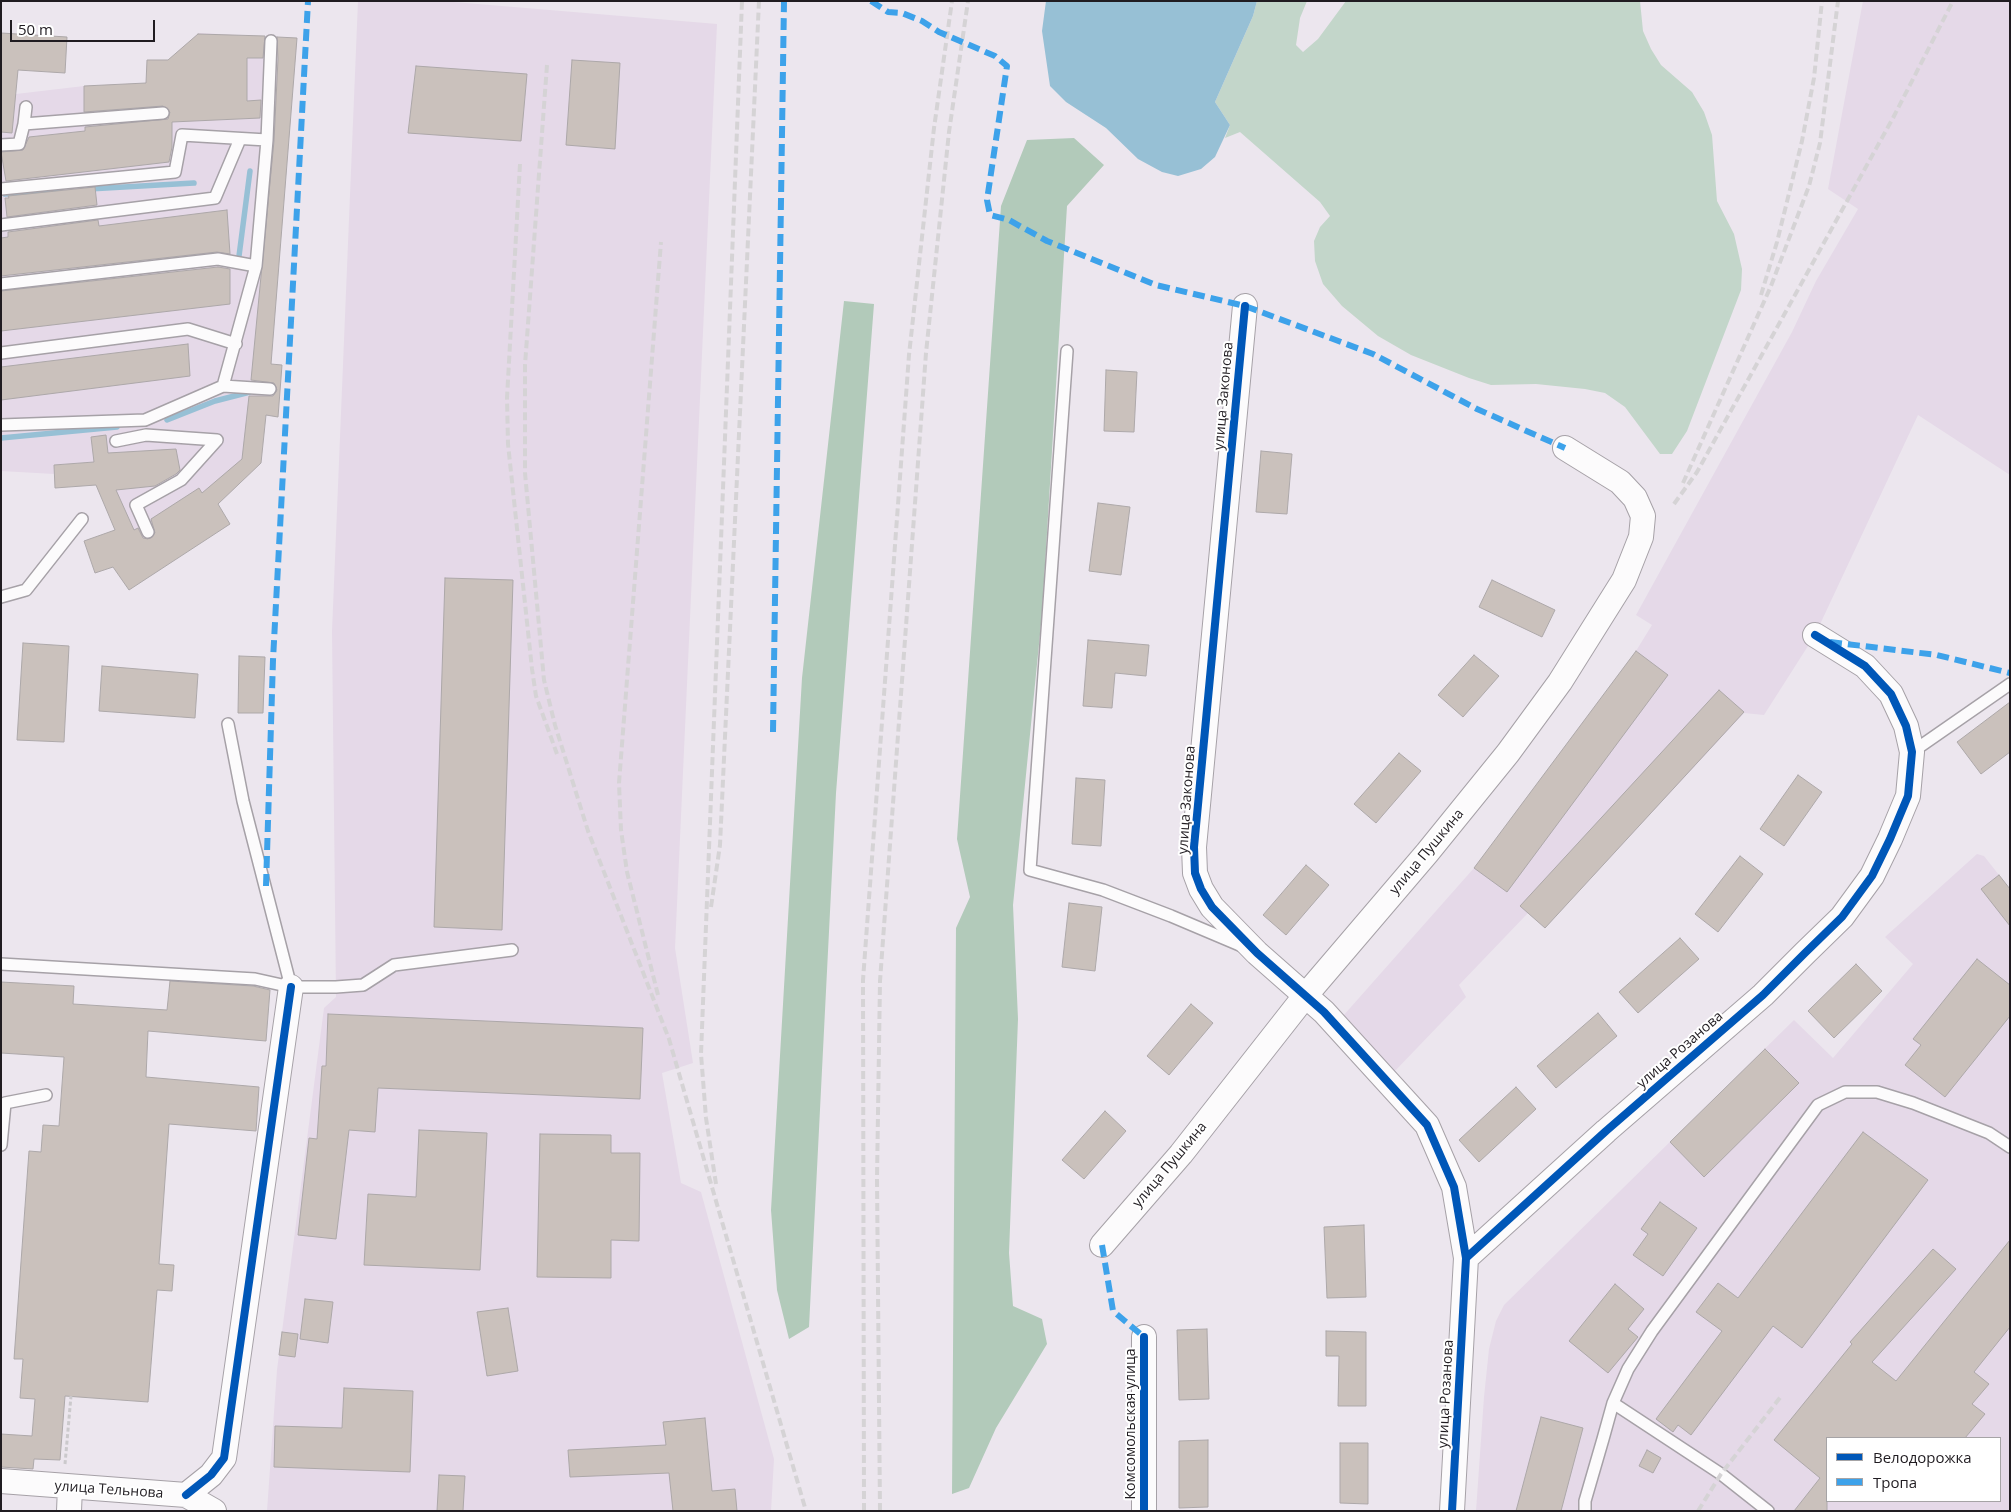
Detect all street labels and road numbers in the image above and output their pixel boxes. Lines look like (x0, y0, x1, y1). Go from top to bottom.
street label: улица Законова (1211, 341, 1237, 451)
street label: улица Законова (1175, 745, 1199, 855)
street label: улица Пушкина (1386, 806, 1468, 898)
street label: улица Розанова (1634, 1008, 1726, 1092)
street label: улица Пушкина (1129, 1119, 1211, 1211)
street label: улица Розанова (1435, 1339, 1457, 1449)
street label: Комсомольская улица (1123, 1349, 1139, 1499)
street label: улица Тельнова (54, 1478, 164, 1502)

